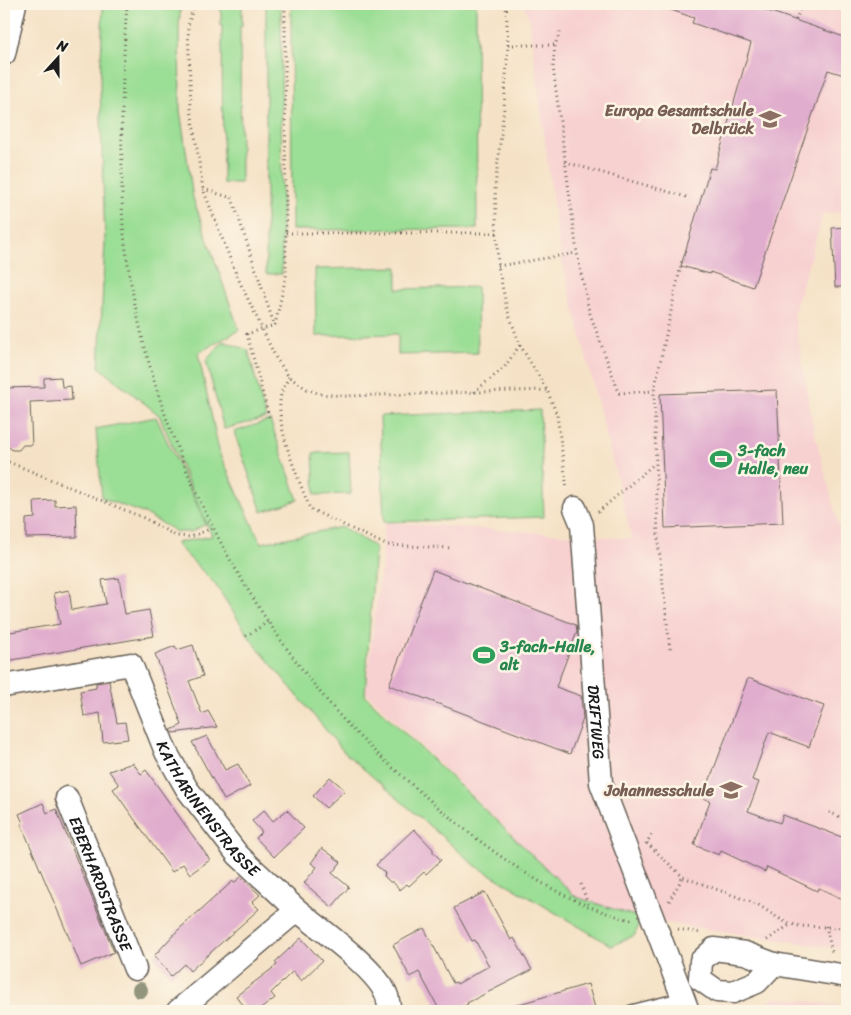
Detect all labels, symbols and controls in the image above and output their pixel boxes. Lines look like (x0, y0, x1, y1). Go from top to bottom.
north arrow (32, 32, 82, 82)
text: N (53, 33, 72, 60)
place label: Europa Gesamtschule Delbrück (605, 96, 755, 143)
school or university icon: Europa Gesamtschule Delbrück (757, 106, 783, 132)
place label: 3-fach Halle, neu (737, 436, 809, 483)
sports icon: 3-fach Halle, neu (708, 446, 734, 472)
place label: 3-fach-Halle, alt (499, 632, 596, 679)
sports icon: 3-fach-Halle, alt (471, 642, 497, 668)
street label: DRIFTWEG (579, 684, 613, 760)
street label: KATHARINENSTRASSE (148, 736, 268, 885)
place label: Johannesschule (603, 776, 715, 805)
school or university icon: Johannesschule (718, 777, 744, 803)
street label: EBERHARDSTRASSE (60, 811, 141, 957)

